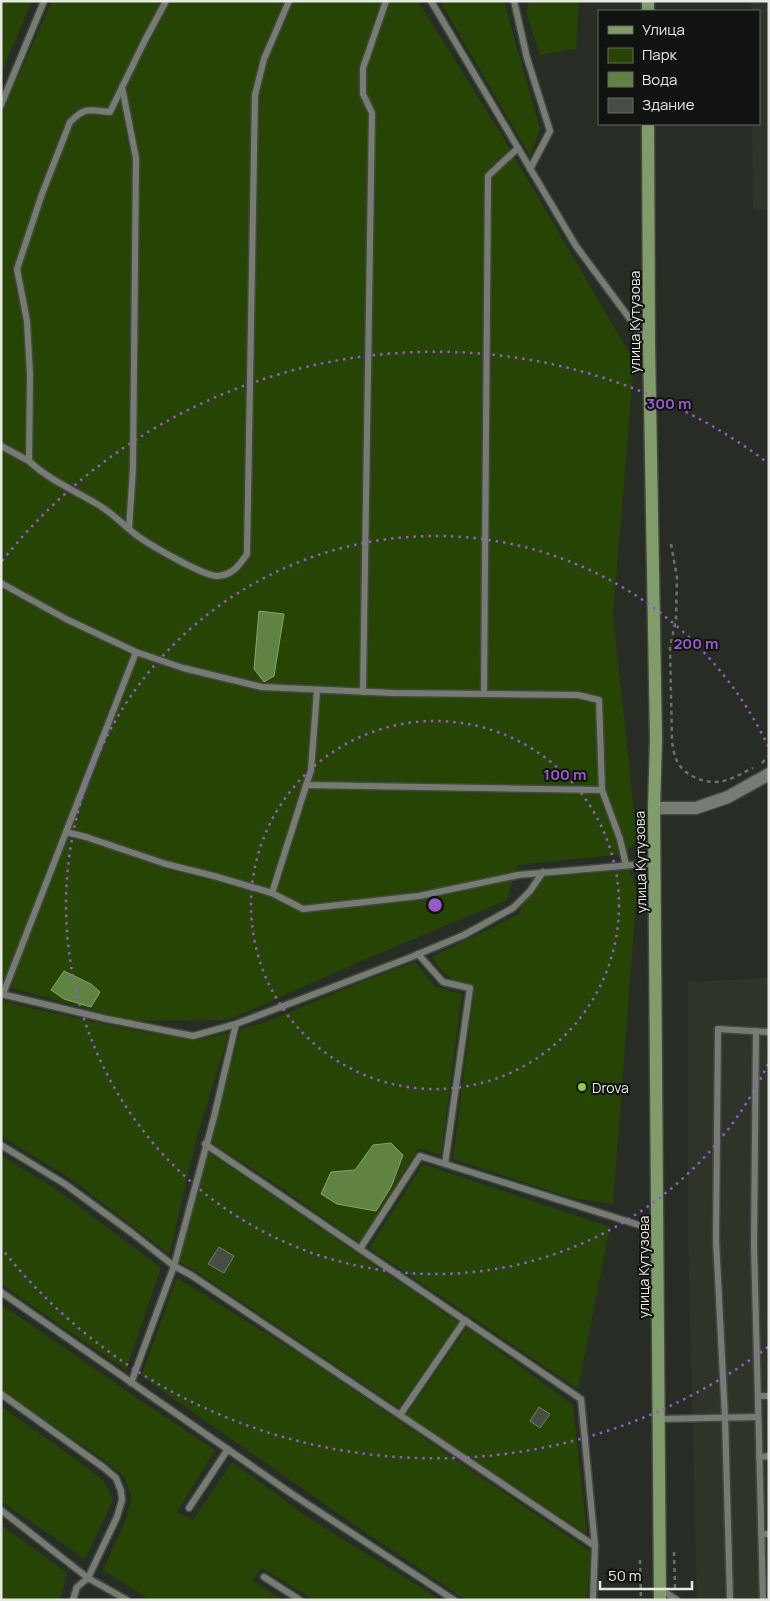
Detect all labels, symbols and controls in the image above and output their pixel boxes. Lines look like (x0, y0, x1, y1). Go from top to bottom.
legend (598, 10, 760, 125)
text: Улица (642, 19, 685, 40)
text: Парк (642, 44, 678, 65)
text: Вода (642, 69, 677, 90)
text: Здание (642, 94, 695, 115)
street label: улица Кутузова (625, 271, 644, 373)
text: 300 m (647, 393, 691, 414)
text: 200 m (673, 633, 719, 654)
text: 100 m (544, 764, 586, 785)
street label: улица Кутузова (630, 811, 650, 913)
centre of rings (426, 896, 444, 914)
place label: Drova (592, 1078, 629, 1097)
marker: Drova (576, 1081, 588, 1093)
street label: улица Кутузова (634, 1216, 653, 1318)
scale bar (600, 1558, 692, 1590)
text: 50 m (608, 1565, 642, 1586)

